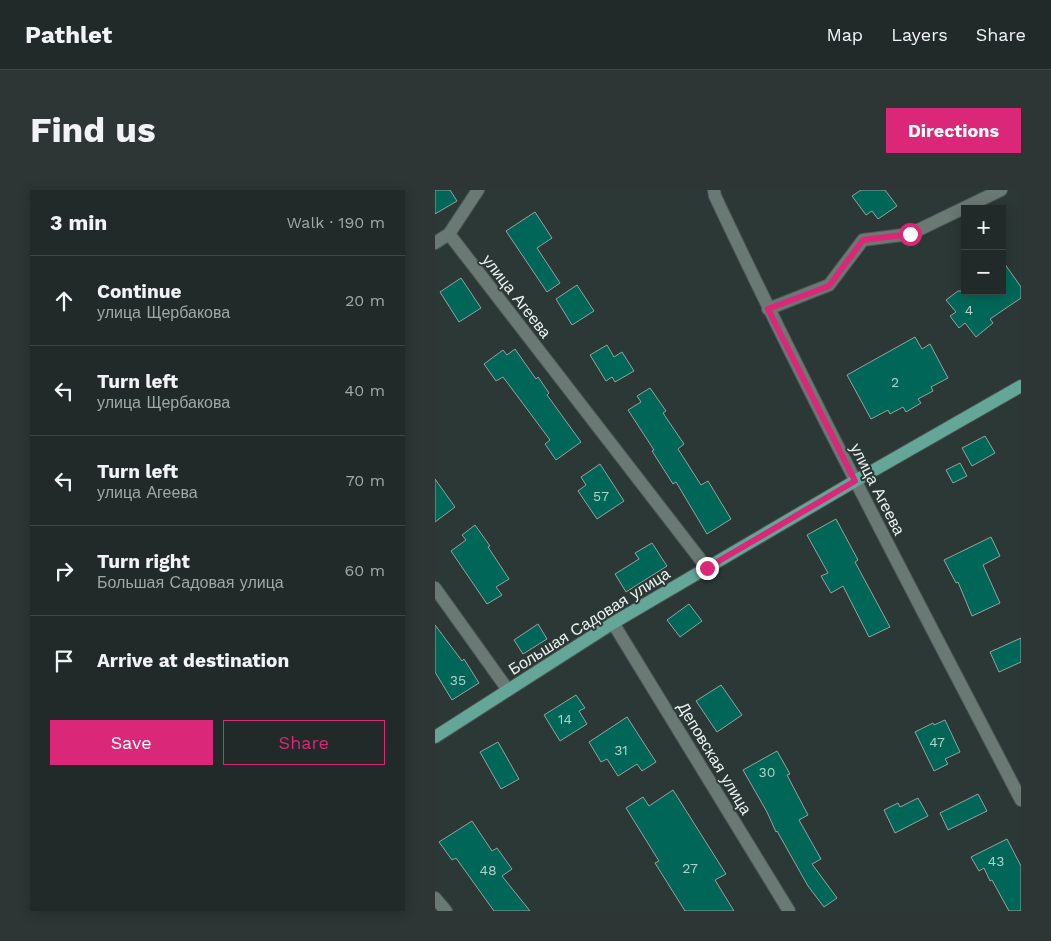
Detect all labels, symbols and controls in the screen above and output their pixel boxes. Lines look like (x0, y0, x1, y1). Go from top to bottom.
text: Pathlet (25, 21, 112, 49)
text: Map (826, 24, 863, 45)
text: Layers (891, 24, 948, 45)
text: Share (976, 24, 1026, 45)
button: Directions (886, 108, 1021, 153)
text: Find us (30, 109, 156, 151)
map controls (961, 205, 1006, 295)
button: + (961, 205, 1006, 250)
text: 3 min (50, 210, 107, 235)
text: Walk · 190 m (287, 213, 385, 232)
route start (899, 223, 922, 246)
button: − (961, 250, 1006, 295)
street label: улица Агеева (478, 251, 555, 342)
text: Continue (97, 280, 181, 303)
icon: ahead (50, 287, 78, 315)
text: 20 m (345, 291, 385, 310)
house number: 4 (965, 302, 973, 318)
text: улица Щербакова (97, 303, 230, 322)
text: Turn left (97, 370, 178, 393)
house number: 2 (891, 374, 899, 390)
icon: left (50, 377, 78, 405)
text: 40 m (345, 381, 385, 400)
text: улица Щербакова (97, 393, 230, 412)
street label: улица Агеева (846, 440, 909, 538)
text: Turn left (97, 460, 178, 483)
icon: left (50, 467, 78, 495)
text: 70 m (346, 471, 385, 490)
text: улица Агеева (97, 483, 198, 502)
house number: 57 (593, 488, 609, 504)
text: Turn right (97, 550, 190, 573)
icon: right (50, 557, 78, 585)
route end (696, 557, 719, 580)
text: 60 m (345, 561, 385, 580)
street label: Большая Садовая улица (505, 564, 674, 679)
text: Большая Садовая улица (97, 573, 284, 592)
icon: arrive (50, 647, 78, 675)
text: Arrive at destination (97, 649, 289, 672)
house number: 35 (450, 672, 466, 688)
street label: Деповская улица (673, 699, 756, 818)
house number: 14 (558, 711, 572, 727)
button: Save (50, 720, 213, 765)
button: Share (223, 720, 385, 765)
house number: 47 (929, 734, 945, 750)
house number: 31 (614, 742, 628, 758)
house number: 30 (759, 764, 775, 780)
house number: 43 (988, 853, 1004, 869)
house number: 27 (682, 860, 698, 876)
house number: 48 (479, 862, 497, 878)

